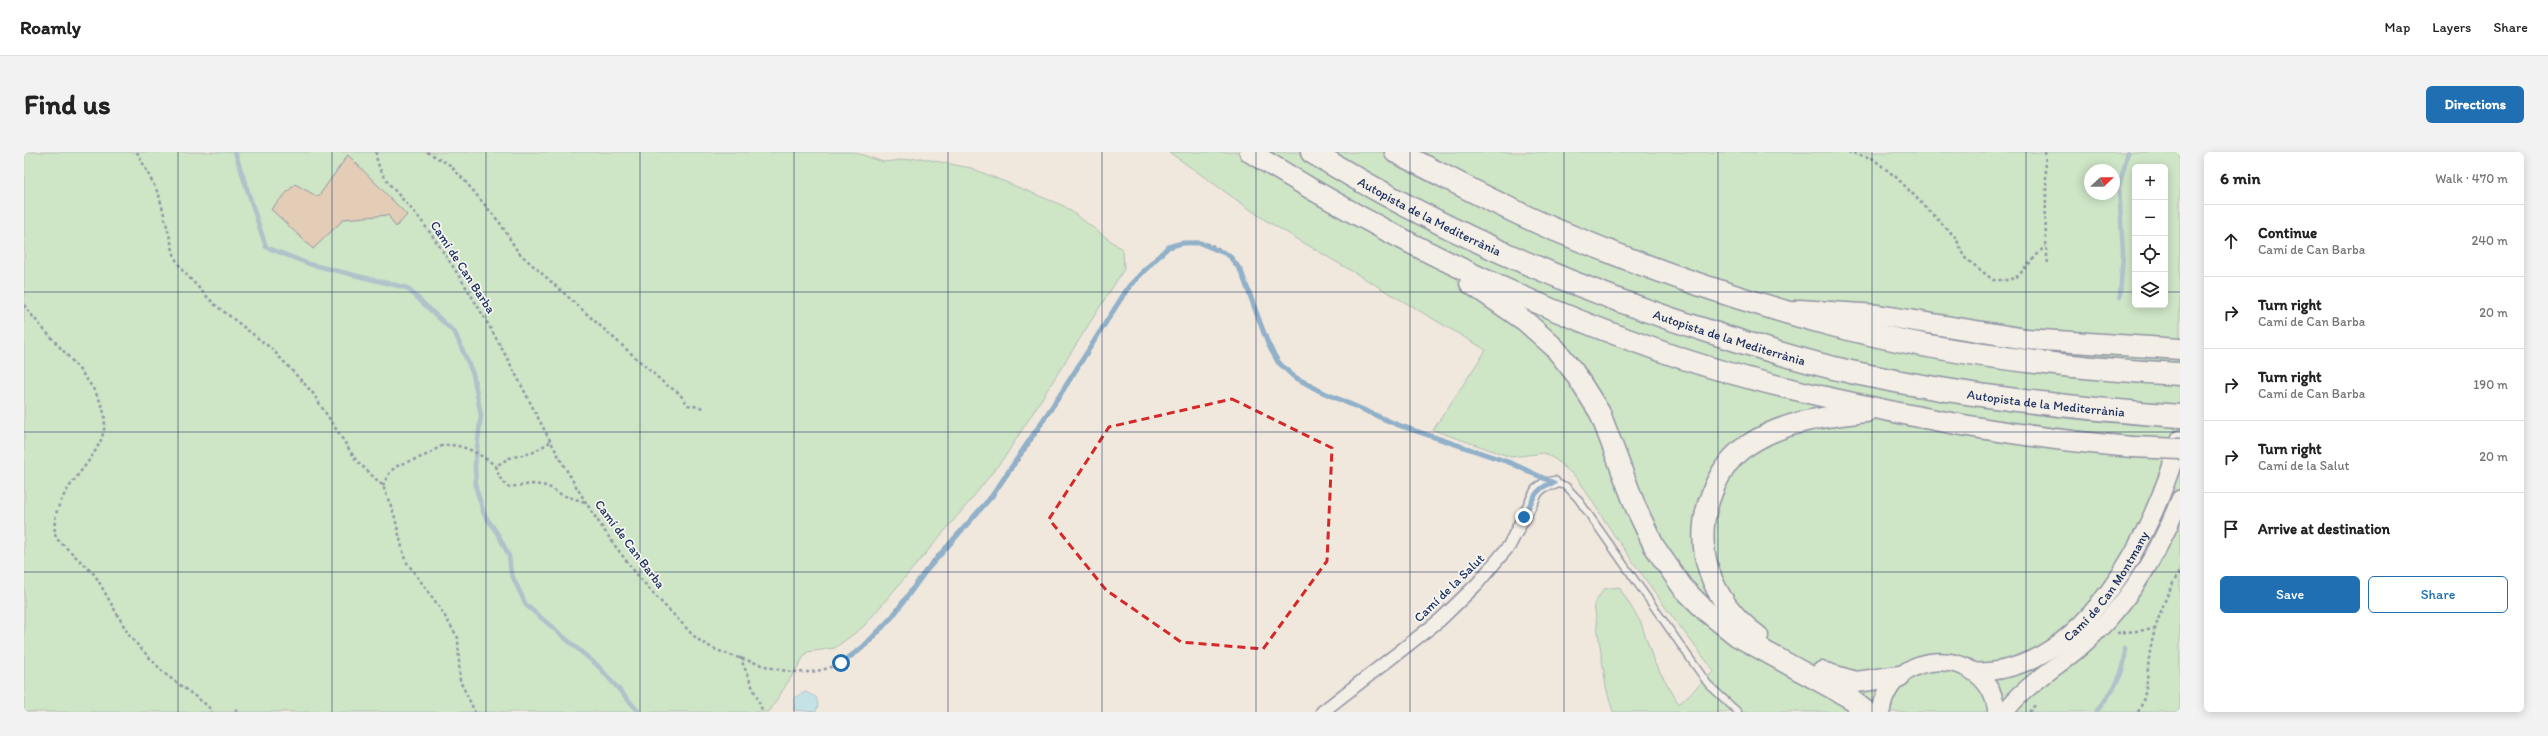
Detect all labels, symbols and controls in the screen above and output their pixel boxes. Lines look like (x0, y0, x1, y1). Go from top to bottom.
text: Roamly (20, 16, 81, 39)
text: Map (2385, 19, 2410, 36)
text: Layers (2432, 19, 2471, 36)
text: Share (2493, 19, 2528, 36)
button: Directions (2426, 86, 2524, 123)
text: Find us (24, 87, 111, 121)
north arrow (2084, 164, 2120, 200)
map controls (2132, 164, 2168, 308)
button: + (2132, 164, 2168, 200)
text: 6 min (2220, 168, 2261, 188)
text: Walk · 470 m (2435, 171, 2508, 186)
street label: Autopista de la Mediterrània (1355, 173, 1504, 259)
button: − (2132, 200, 2168, 236)
street label: Camí de Can Barba (428, 218, 499, 316)
text: Continue (2258, 224, 2317, 242)
icon: ahead (2220, 230, 2242, 252)
text: 240 m (2471, 233, 2508, 248)
button: locate (2132, 236, 2168, 272)
text: Camí de Can Barba (2258, 242, 2365, 257)
button: layers (2132, 272, 2168, 308)
text: Turn right (2258, 296, 2322, 314)
icon: right (2220, 302, 2242, 324)
text: 20 m (2479, 305, 2508, 320)
street label: Autopista de la Mediterrània (1652, 306, 1808, 368)
text: Camí de Can Barba (2258, 314, 2365, 329)
text: Turn right (2258, 368, 2322, 386)
icon: right (2220, 374, 2242, 396)
text: 190 m (2473, 377, 2508, 392)
street label: Autopista de la Mediterrània (1966, 386, 2126, 419)
text: Camí de Can Barba (2258, 386, 2365, 401)
text: Turn right (2258, 440, 2322, 458)
icon: right (2220, 446, 2242, 468)
text: 20 m (2479, 449, 2508, 464)
text: Camí de la Salut (2258, 458, 2349, 473)
street label: Camí de Can Barba (592, 497, 669, 592)
route end (1515, 508, 1533, 526)
icon: arrive (2220, 518, 2242, 540)
text: Arrive at destination (2258, 520, 2390, 538)
street label: Camí de Can Montmany (2060, 528, 2151, 644)
street label: Camí de la Salut (1411, 551, 1487, 625)
button: Save (2220, 576, 2360, 613)
button: Share (2368, 576, 2508, 613)
route start (832, 654, 850, 672)

